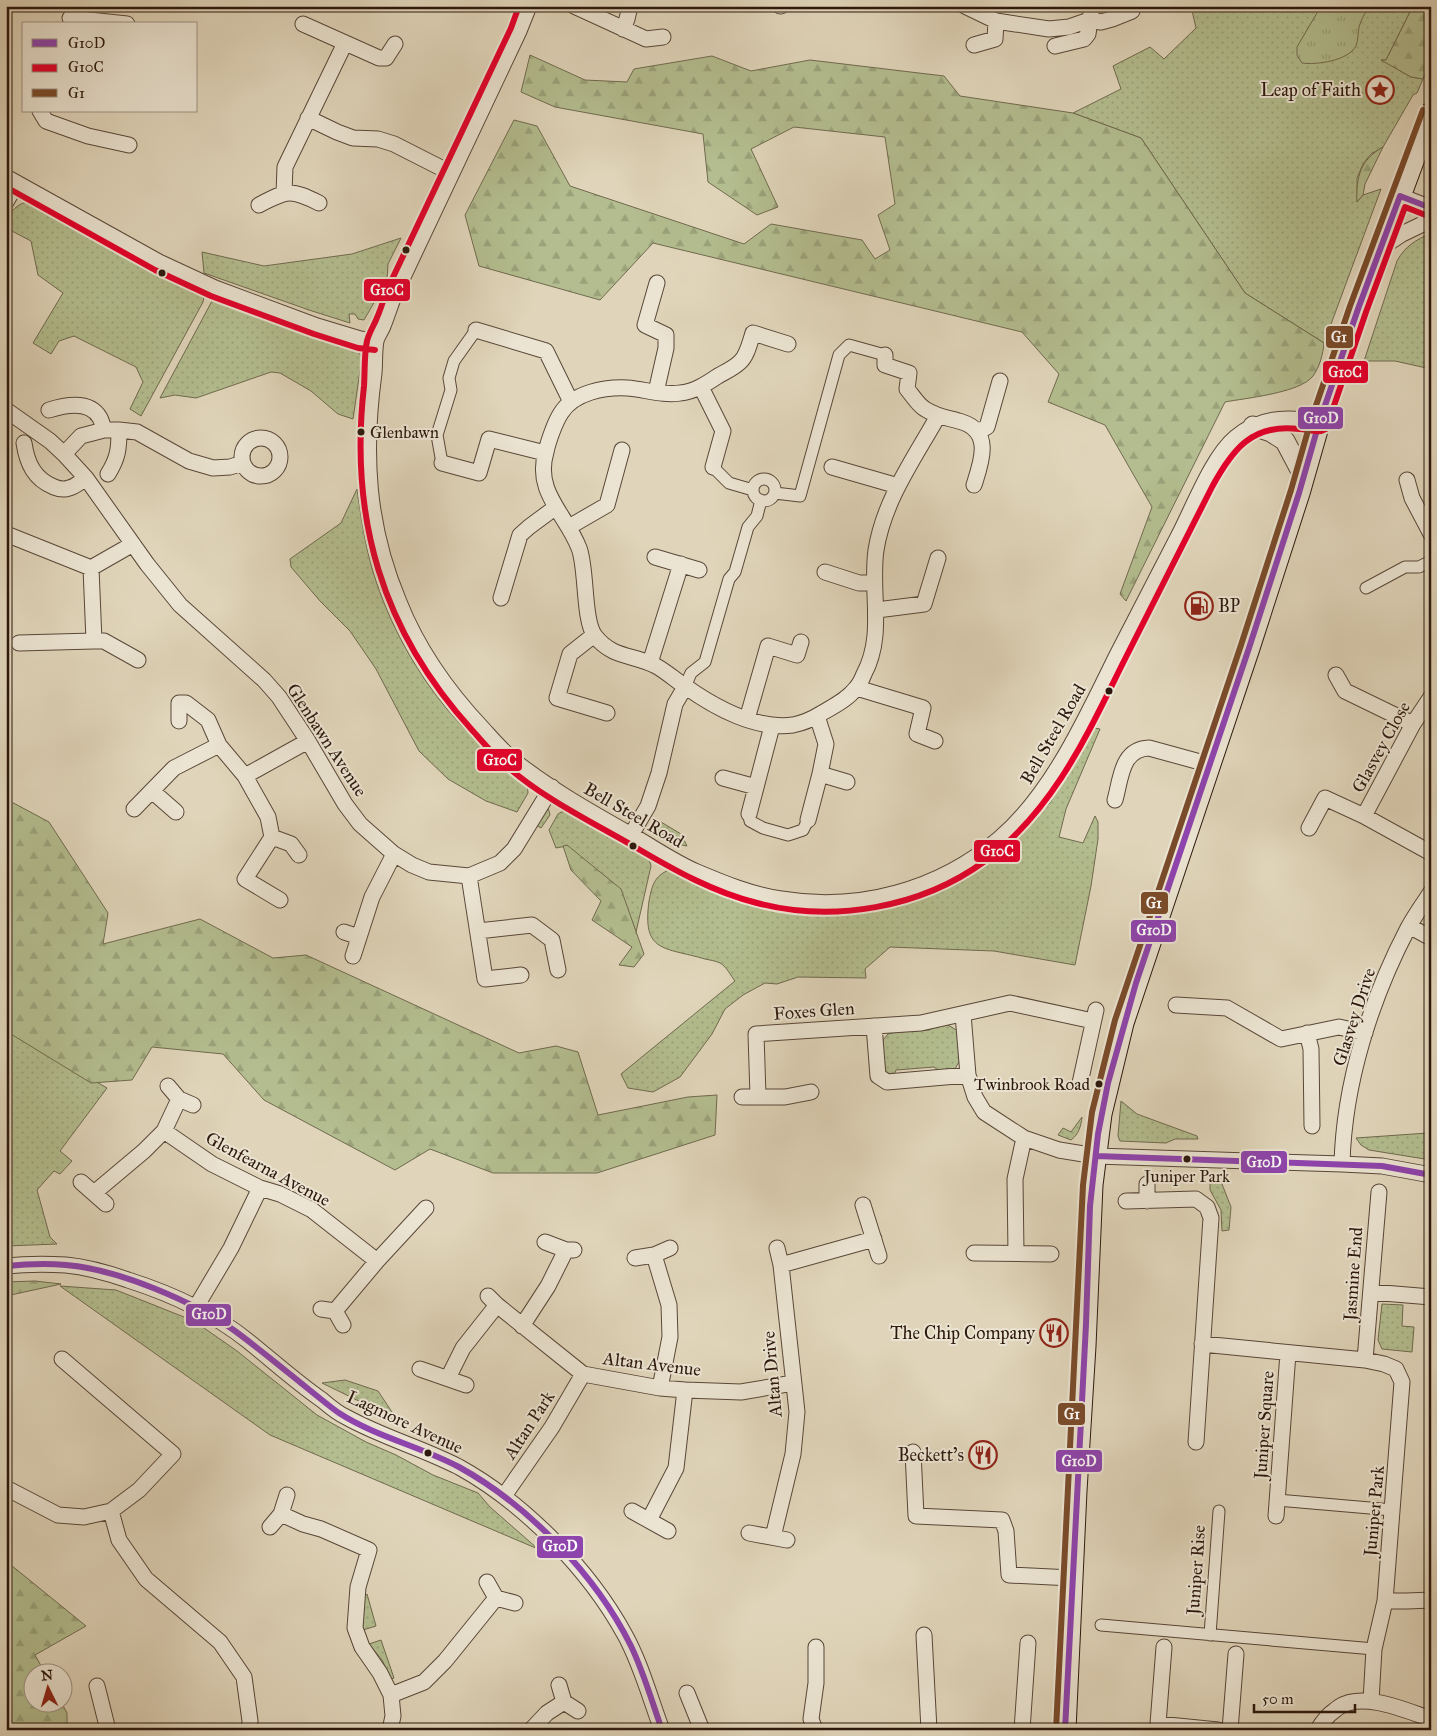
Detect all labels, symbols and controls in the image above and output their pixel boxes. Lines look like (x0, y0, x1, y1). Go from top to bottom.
legend (22, 22, 198, 112)
text: G10D (68, 34, 106, 52)
text: G10C (68, 58, 104, 76)
place icon: Leap of Faith (1365, 75, 1395, 105)
place label: Leap of Faith (1260, 79, 1361, 101)
text: G1 (68, 84, 85, 102)
unlabelled marker (401, 245, 411, 255)
unlabelled marker (157, 268, 167, 278)
line badge: G10C (363, 278, 411, 302)
text: G10C (370, 282, 404, 299)
line badge: G1 (1325, 325, 1354, 349)
text: G1 (1331, 329, 1347, 346)
line badge: G10C (1322, 360, 1369, 384)
text: G10C (1328, 364, 1362, 381)
line badge: G10D (1297, 406, 1344, 430)
text: G10D (1304, 410, 1338, 427)
place label: Glenbawn (370, 422, 439, 443)
marker: Glenbawn (356, 427, 366, 437)
fuel station icon: BP (1184, 591, 1214, 621)
place label: BP (1218, 595, 1240, 617)
street label: Glenbawn Avenue (282, 679, 372, 801)
street label: Bell Steel Road (1016, 680, 1090, 788)
unlabelled marker (1104, 686, 1114, 696)
street label: Glasvey Close (1347, 698, 1415, 796)
line badge: G10C (476, 748, 523, 772)
text: G10C (483, 752, 517, 769)
street label: Bell Steel Road (580, 778, 688, 852)
line badge: G10C (973, 839, 1021, 863)
unlabelled marker (628, 841, 638, 851)
text: G10C (980, 843, 1014, 860)
line badge: G1 (1140, 891, 1169, 915)
text: G1 (1146, 895, 1162, 912)
line badge: G10D (1130, 919, 1177, 943)
text: G10D (1137, 922, 1171, 939)
street label: Glasvey Drive (1328, 965, 1380, 1069)
street label: Foxes Glen (773, 997, 856, 1025)
place label: Twinbrook Road (974, 1074, 1090, 1095)
marker: Twinbrook Road (1094, 1079, 1104, 1089)
street label: Glenfearna Avenue (202, 1127, 334, 1211)
line badge: G10D (1240, 1150, 1288, 1174)
marker: Juniper Park (1182, 1154, 1192, 1164)
text: G10D (1247, 1154, 1281, 1171)
place label: Juniper Park (1142, 1166, 1230, 1187)
street label: Jasmine End (1339, 1226, 1368, 1324)
line badge: G10D (185, 1303, 232, 1327)
text: G10D (192, 1306, 226, 1323)
restaurant icon: The Chip Company (1039, 1318, 1069, 1348)
place label: The Chip Company (890, 1322, 1036, 1344)
street label: Altan Drive (757, 1330, 787, 1419)
street label: Altan Avenue (601, 1347, 702, 1381)
street label: Juniper Square (1249, 1370, 1280, 1482)
street label: Lagmore Avenue (343, 1386, 467, 1459)
street label: Altan Park (498, 1386, 560, 1464)
line badge: G1 (1057, 1402, 1086, 1426)
text: G1 (1064, 1406, 1080, 1423)
restaurant icon: Beckett's (968, 1440, 998, 1470)
place label: Beckett's (898, 1444, 964, 1466)
unlabelled marker (423, 1448, 433, 1458)
line badge: G10D (1055, 1449, 1103, 1473)
text: G10D (1062, 1453, 1096, 1470)
street label: Juniper Park (1359, 1464, 1390, 1559)
street label: Juniper Rise (1182, 1524, 1211, 1618)
line badge: G10D (536, 1535, 584, 1559)
text: G10D (543, 1538, 577, 1555)
north arrow (22, 1664, 72, 1714)
text: N (40, 1667, 54, 1685)
scale bar (1254, 1681, 1356, 1713)
text: 50 m (1262, 1690, 1294, 1708)

